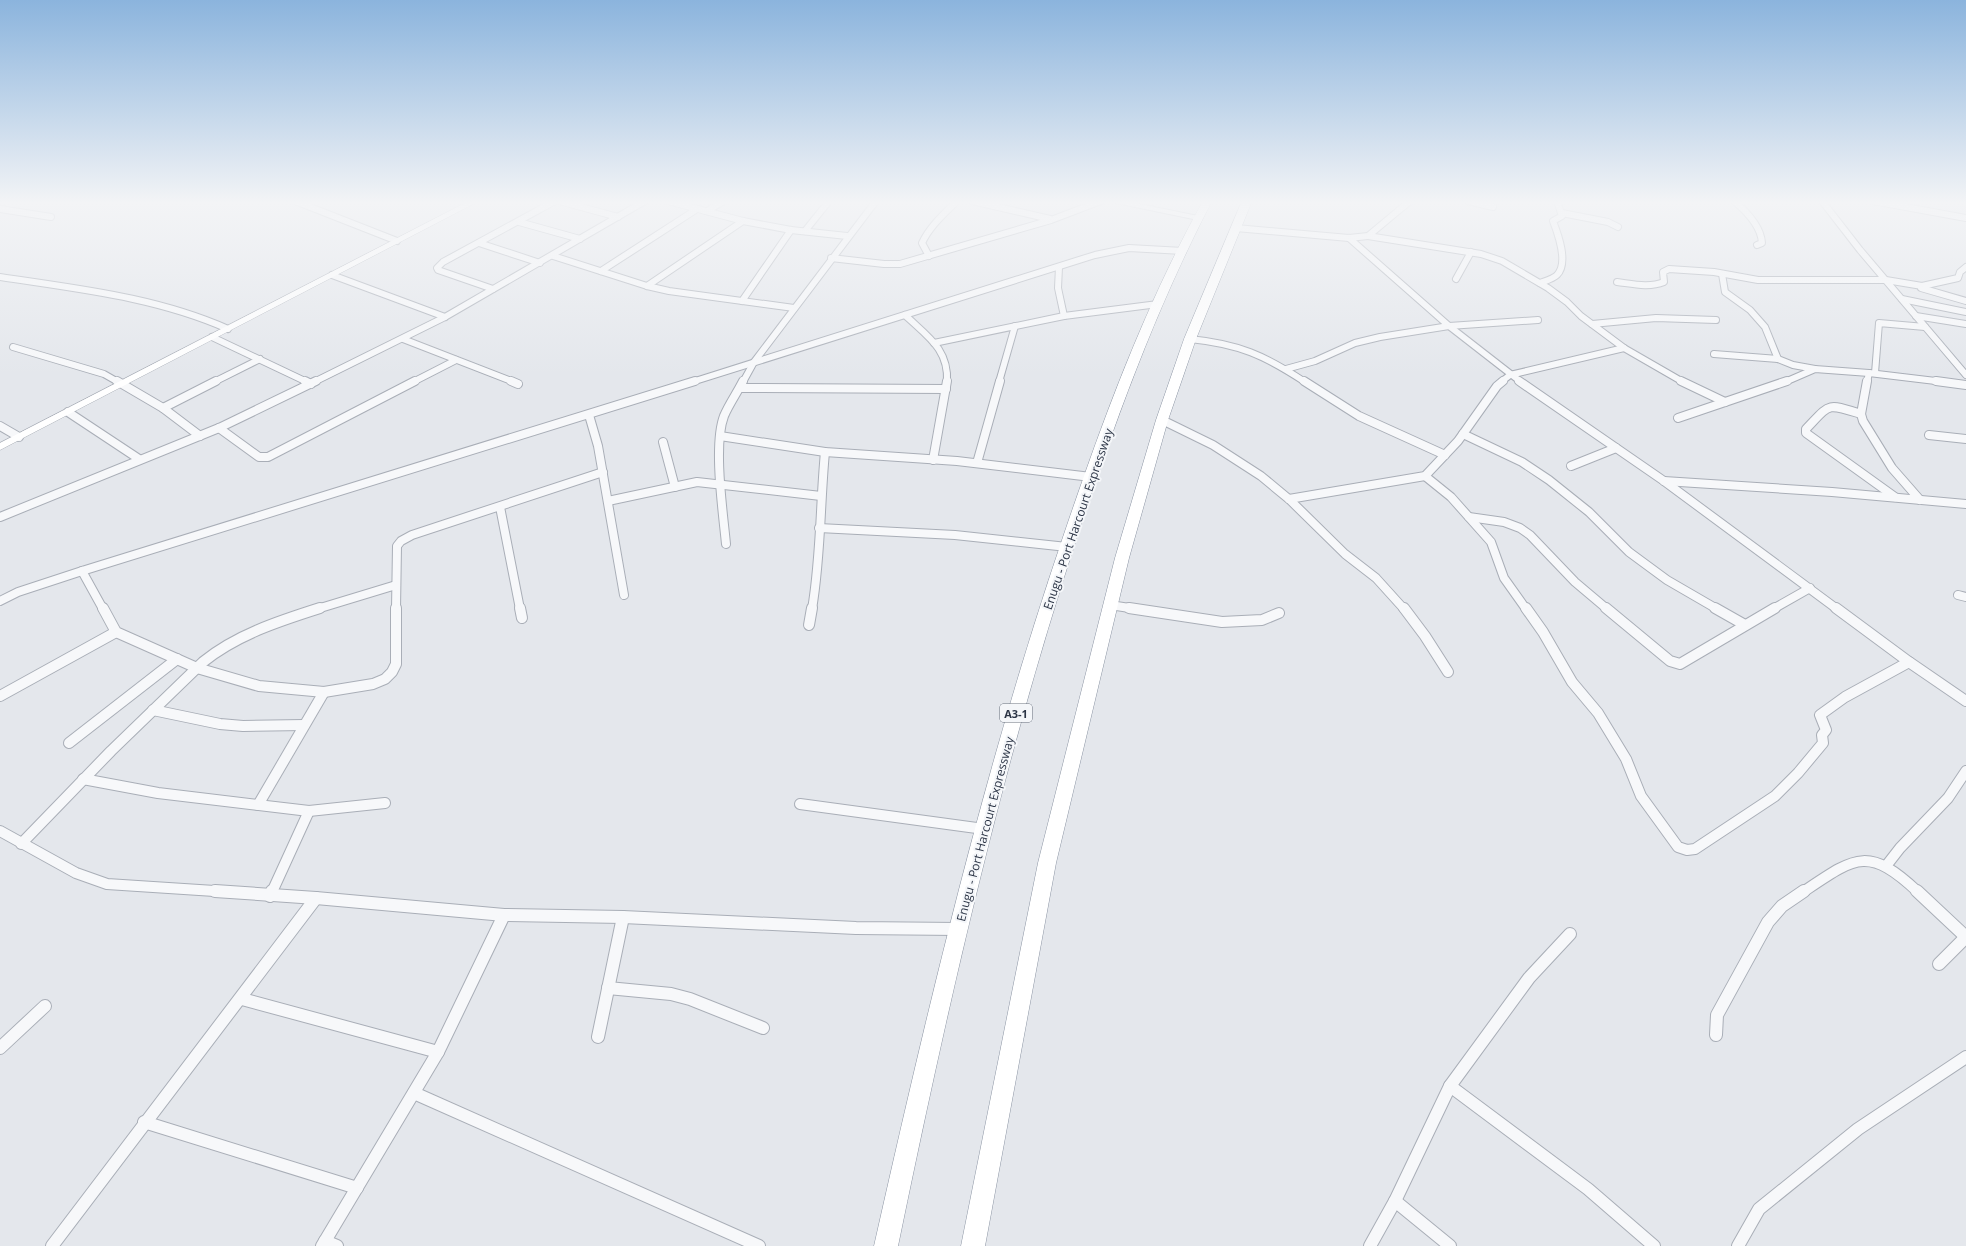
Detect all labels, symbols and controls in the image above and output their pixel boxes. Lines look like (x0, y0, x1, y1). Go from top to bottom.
street label: Enugu - Port Harcourt Expressway (1039, 425, 1117, 612)
road number: A3-1 (1000, 704, 1032, 722)
street label: Enugu - Port Harcourt Expressway (952, 734, 1018, 923)

